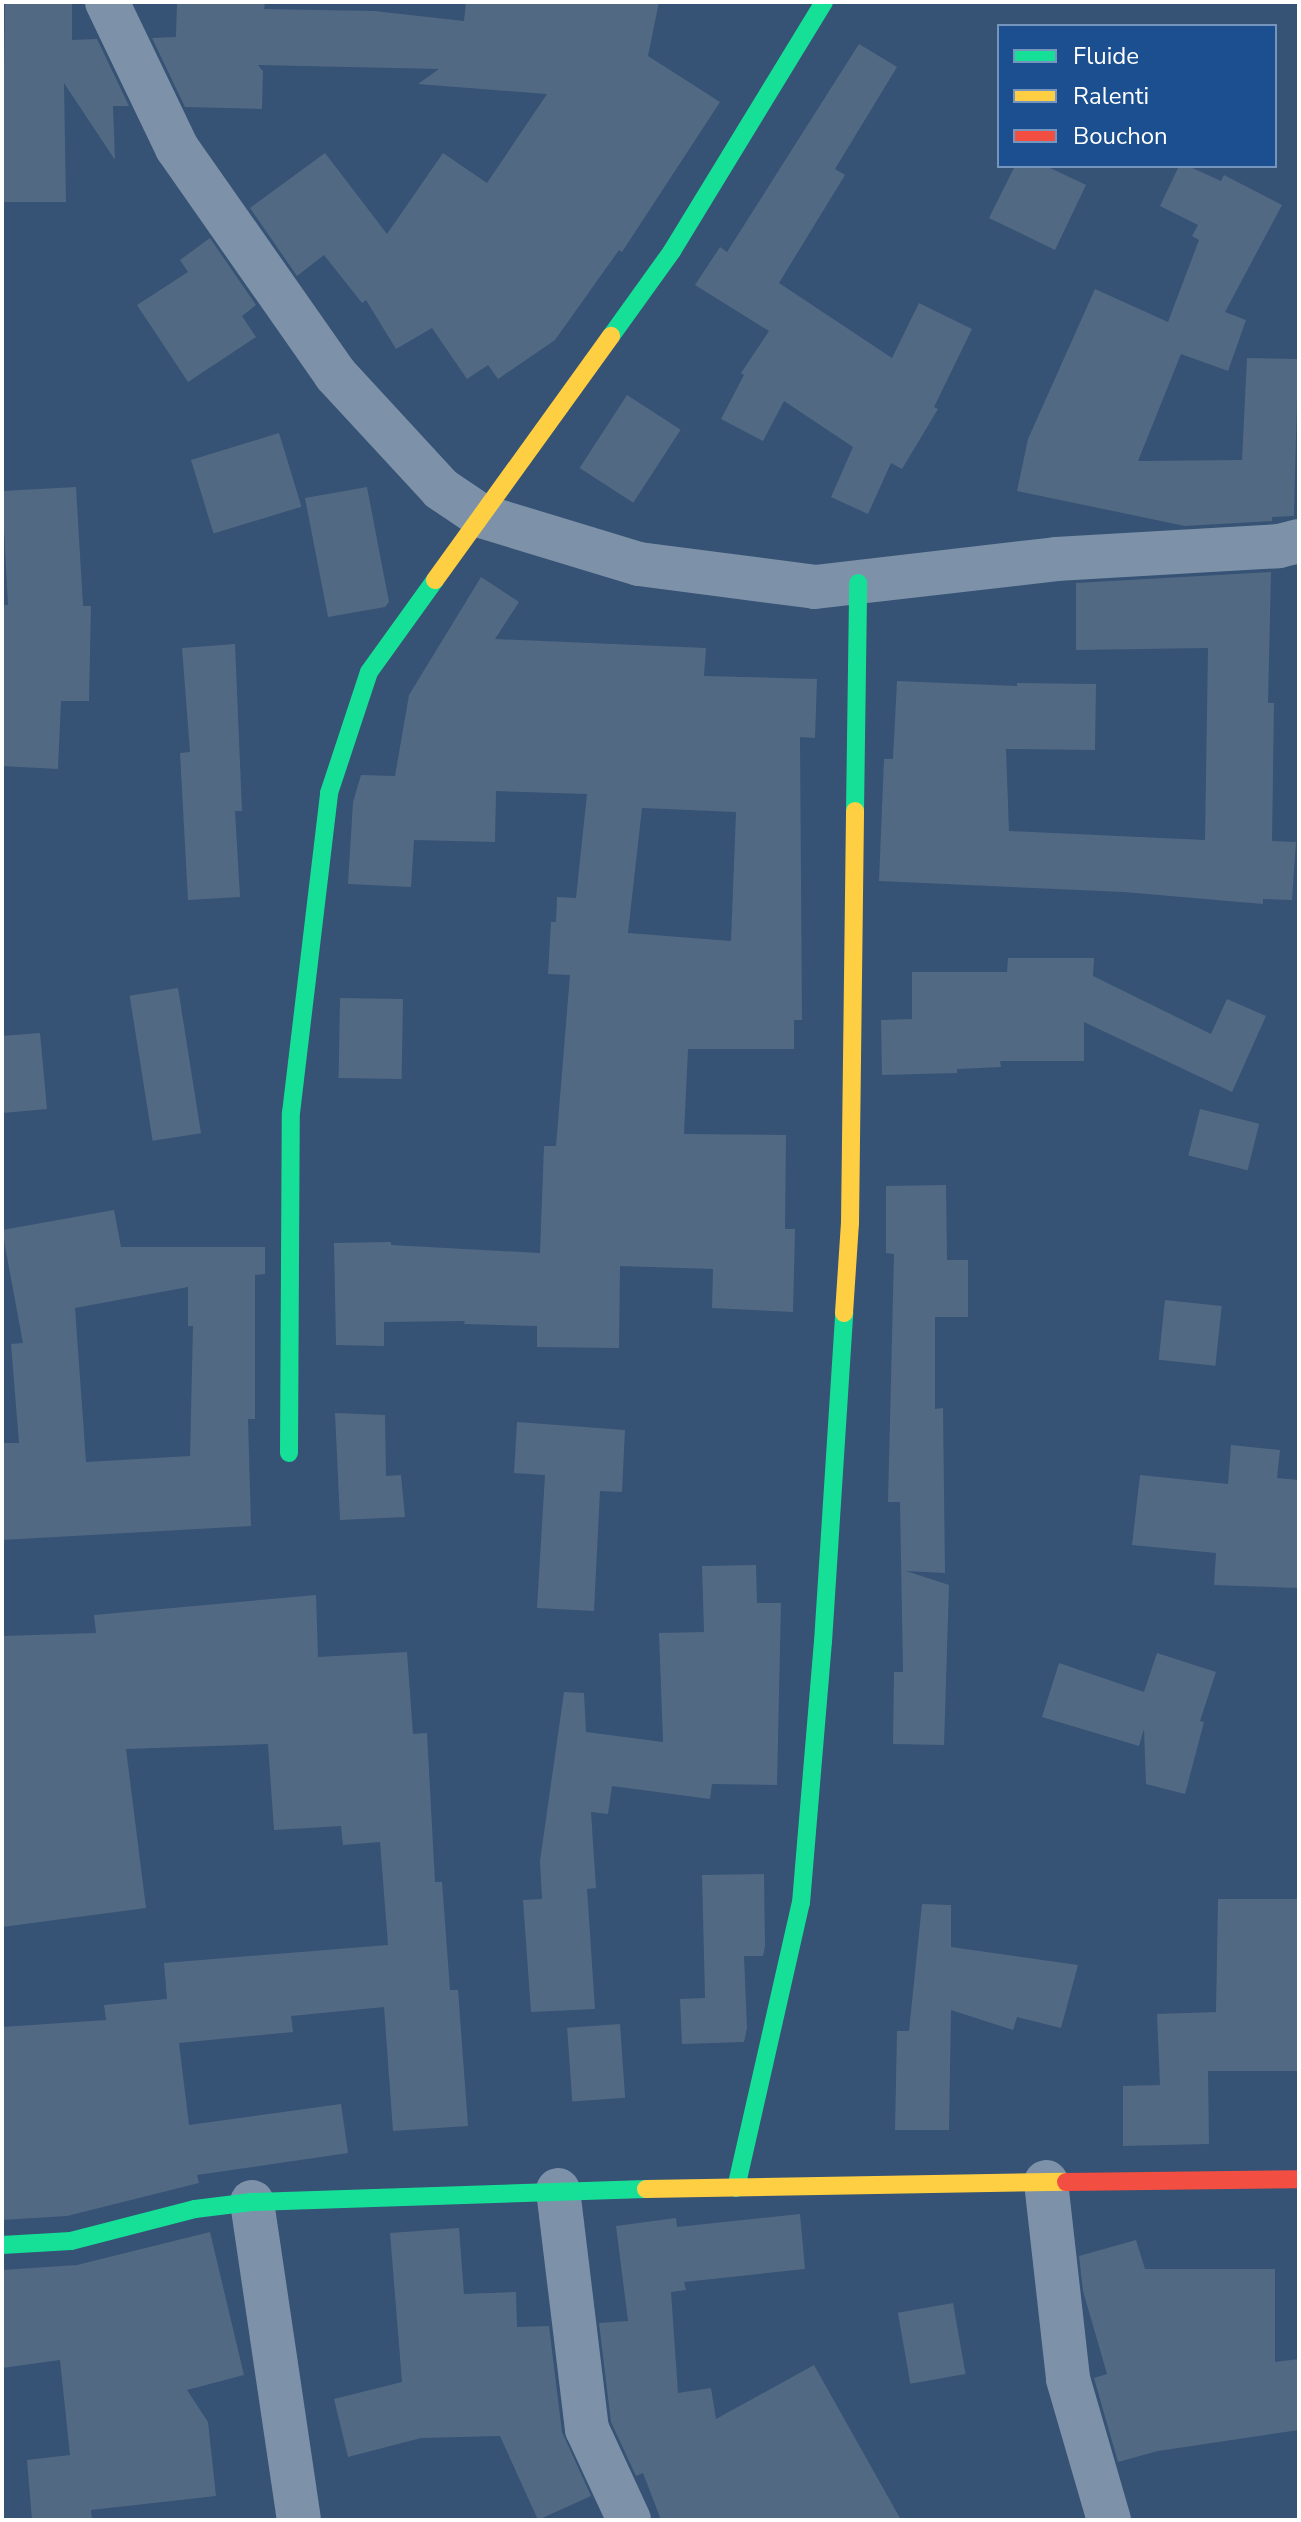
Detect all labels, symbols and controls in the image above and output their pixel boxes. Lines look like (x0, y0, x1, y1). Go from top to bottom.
legend (997, 24, 1277, 168)
text: Fluide (1073, 40, 1139, 72)
text: Ralenti (1073, 80, 1149, 112)
text: Bouchon (1073, 120, 1168, 152)

